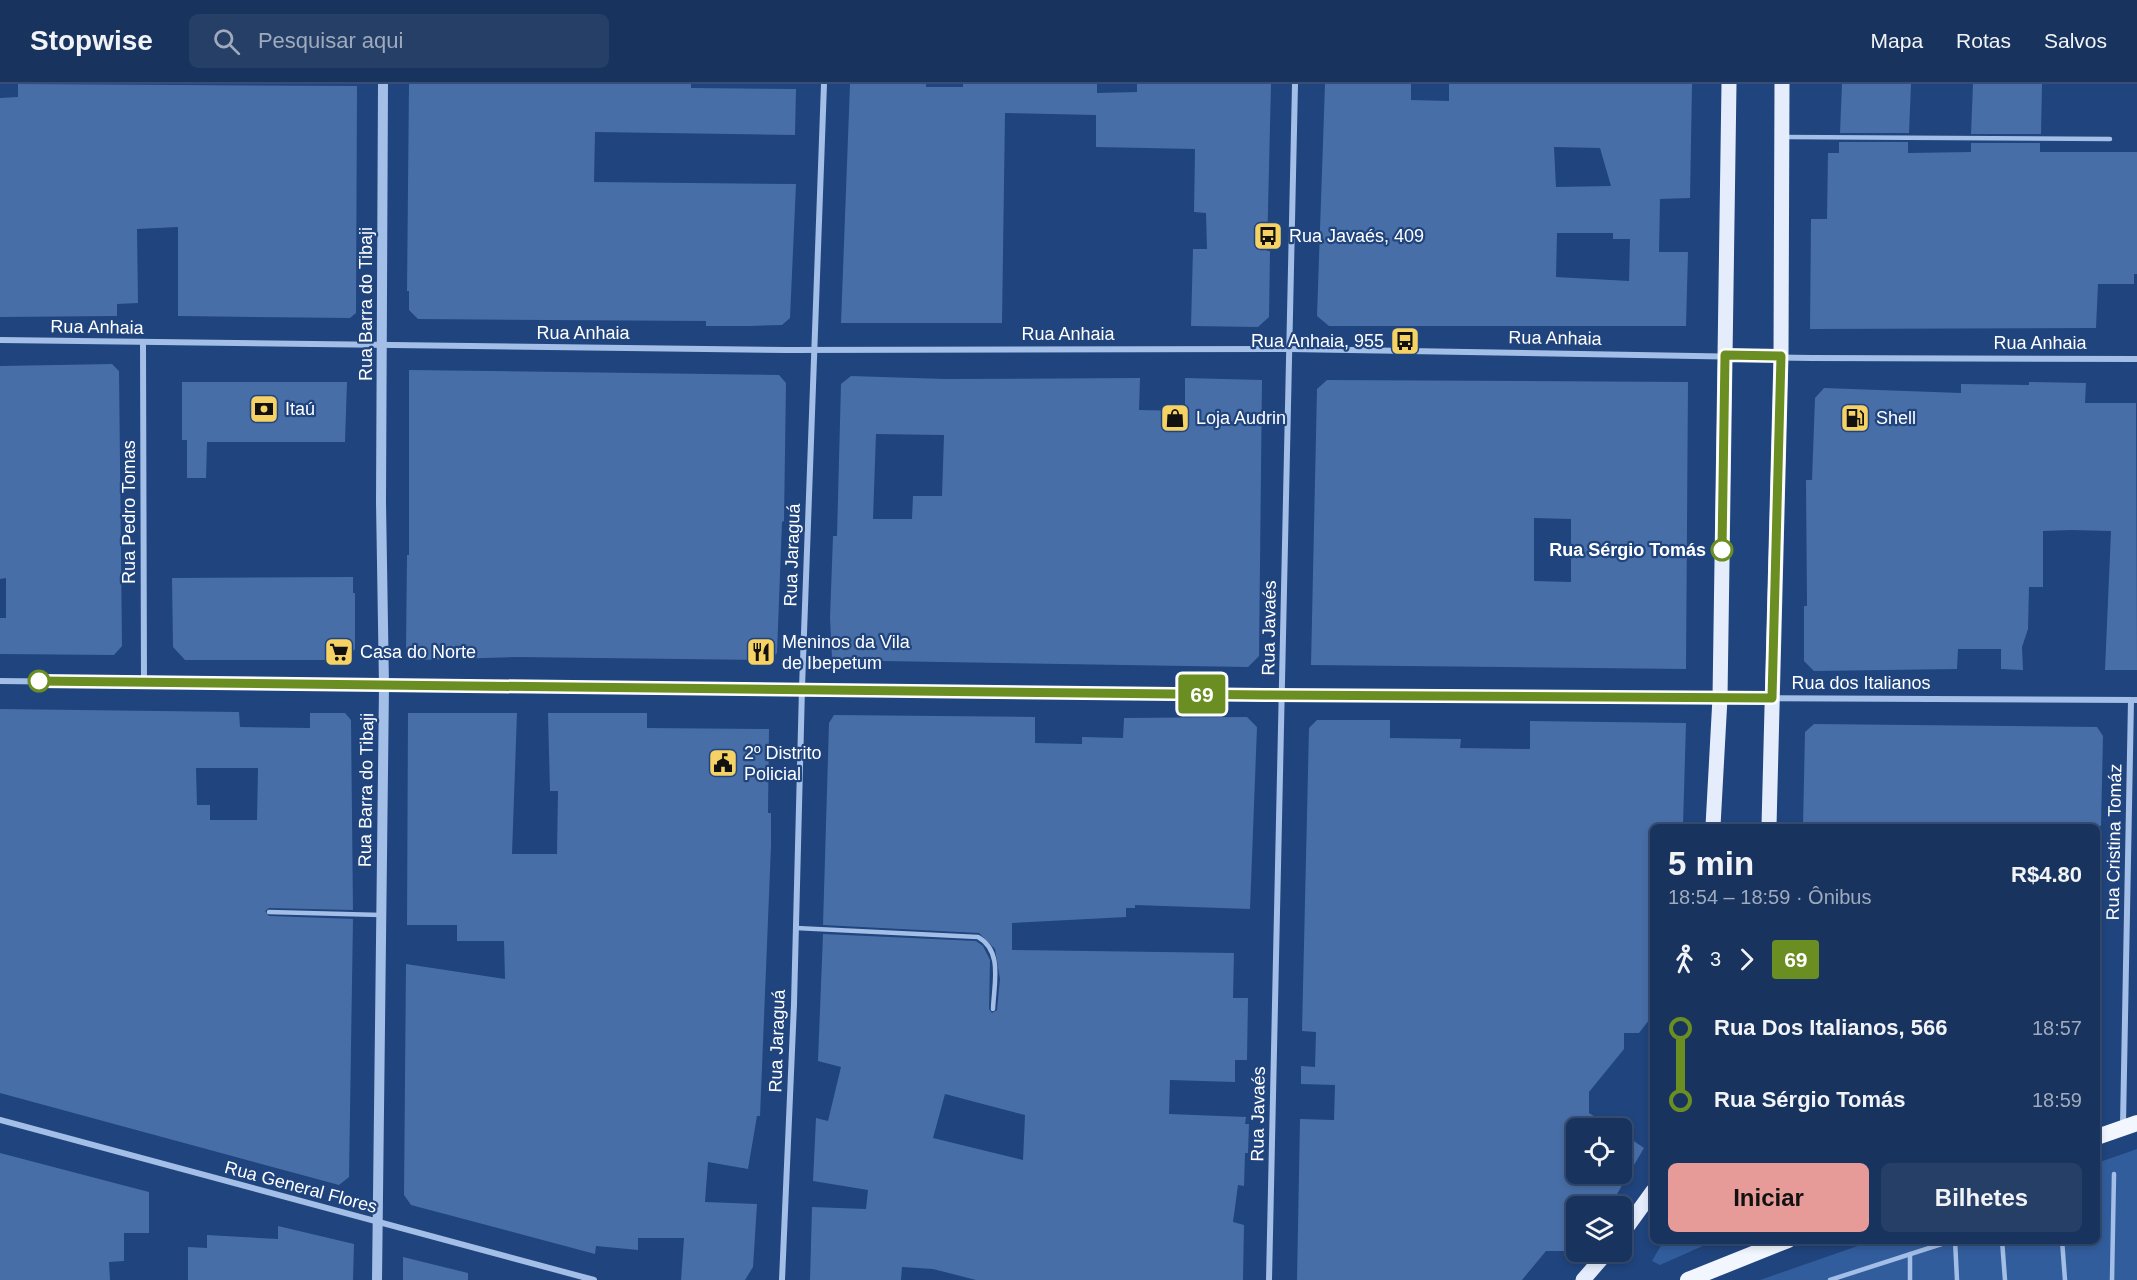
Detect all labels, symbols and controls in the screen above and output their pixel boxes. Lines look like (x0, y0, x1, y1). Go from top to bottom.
search box (189, 14, 609, 68)
text: Stopwise (30, 25, 153, 56)
icon: search (210, 25, 243, 58)
text: Pesquisar aqui (258, 28, 403, 53)
text: Mapa (1871, 29, 1923, 52)
text: Rotas (1956, 29, 2011, 52)
text: Salvos (2044, 29, 2107, 52)
bus stop icon: Rua Javaés, 409 (1252, 220, 1284, 252)
place label: Rua Javaés, 409 (1289, 226, 1424, 246)
street label: Rua Barra do Tibaji (356, 227, 376, 381)
street label: Rua Anhaia (50, 316, 145, 338)
street label: Rua Anhaia (536, 323, 631, 343)
street label: Rua Anhaia (1021, 324, 1116, 344)
bus stop icon: Rua Anhaia, 955 (1389, 325, 1421, 357)
street label: Rua Anhaia (1508, 327, 1603, 349)
place label: Rua Anhaia, 955 (1251, 331, 1384, 351)
street label: Rua Anhaia (1993, 333, 2088, 353)
bank icon: Itaú (248, 393, 280, 425)
place label: Itaú (285, 399, 315, 419)
shop icon: Loja Audrin (1159, 402, 1191, 434)
fuel station icon: Shell (1839, 402, 1871, 434)
place label: Loja Audrin (1196, 408, 1286, 428)
place label: Shell (1876, 408, 1916, 428)
street label: Rua Pedro Tomas (119, 440, 139, 584)
street label: Rua Jaraguá (780, 502, 804, 607)
marker: Rua Sérgio Tomás (1711, 539, 1733, 561)
place label: Rua Sérgio Tomás (1549, 540, 1706, 560)
street label: Rua Javaés (1258, 580, 1280, 676)
place label: Meninos da Vila de Ibepetum (782, 632, 911, 673)
supermarket icon: Casa do Norte (323, 636, 355, 668)
restaurant icon: Meninos da Vila de Ibepetum (745, 636, 777, 668)
place label: Casa do Norte (360, 642, 476, 662)
unlabelled marker (28, 670, 50, 692)
street label: Rua dos Italianos (1791, 673, 1931, 693)
line badge: 69 (1175, 674, 1229, 714)
text: 69 (1190, 683, 1214, 706)
street label: Rua Barra do Tibaji (355, 713, 377, 867)
place label: 2º Distrito Policial (744, 743, 822, 784)
public building icon: 2º Distrito Policial (707, 747, 739, 779)
street label: Rua Cristina Tomáz (2103, 763, 2125, 921)
text: 5 min (1668, 845, 1754, 882)
text: R$4.80 (2011, 862, 2082, 887)
text: 18:54 – 18:59 · Ônibus (1668, 886, 1871, 908)
icon: walk (1668, 943, 1701, 976)
icon: forward (1730, 943, 1763, 976)
text: 3 (1710, 948, 1721, 970)
text: 69 (1784, 948, 1807, 971)
street label: Rua Jaraguá (765, 988, 789, 1093)
text: Rua Dos Italianos, 566 (1714, 1015, 1948, 1040)
text: 18:57 (2032, 1017, 2082, 1039)
street label: Rua Javaés (1247, 1066, 1269, 1162)
text: Rua Sérgio Tomás (1714, 1087, 1906, 1112)
text: 18:59 (2032, 1089, 2082, 1111)
map controls (1566, 1118, 1632, 1262)
button: locate (1566, 1118, 1632, 1184)
street label: Rua General Flores (223, 1157, 379, 1217)
button: Iniciar (1668, 1163, 1869, 1232)
button: Bilhetes (1881, 1163, 2082, 1232)
button: layers (1566, 1196, 1632, 1262)

